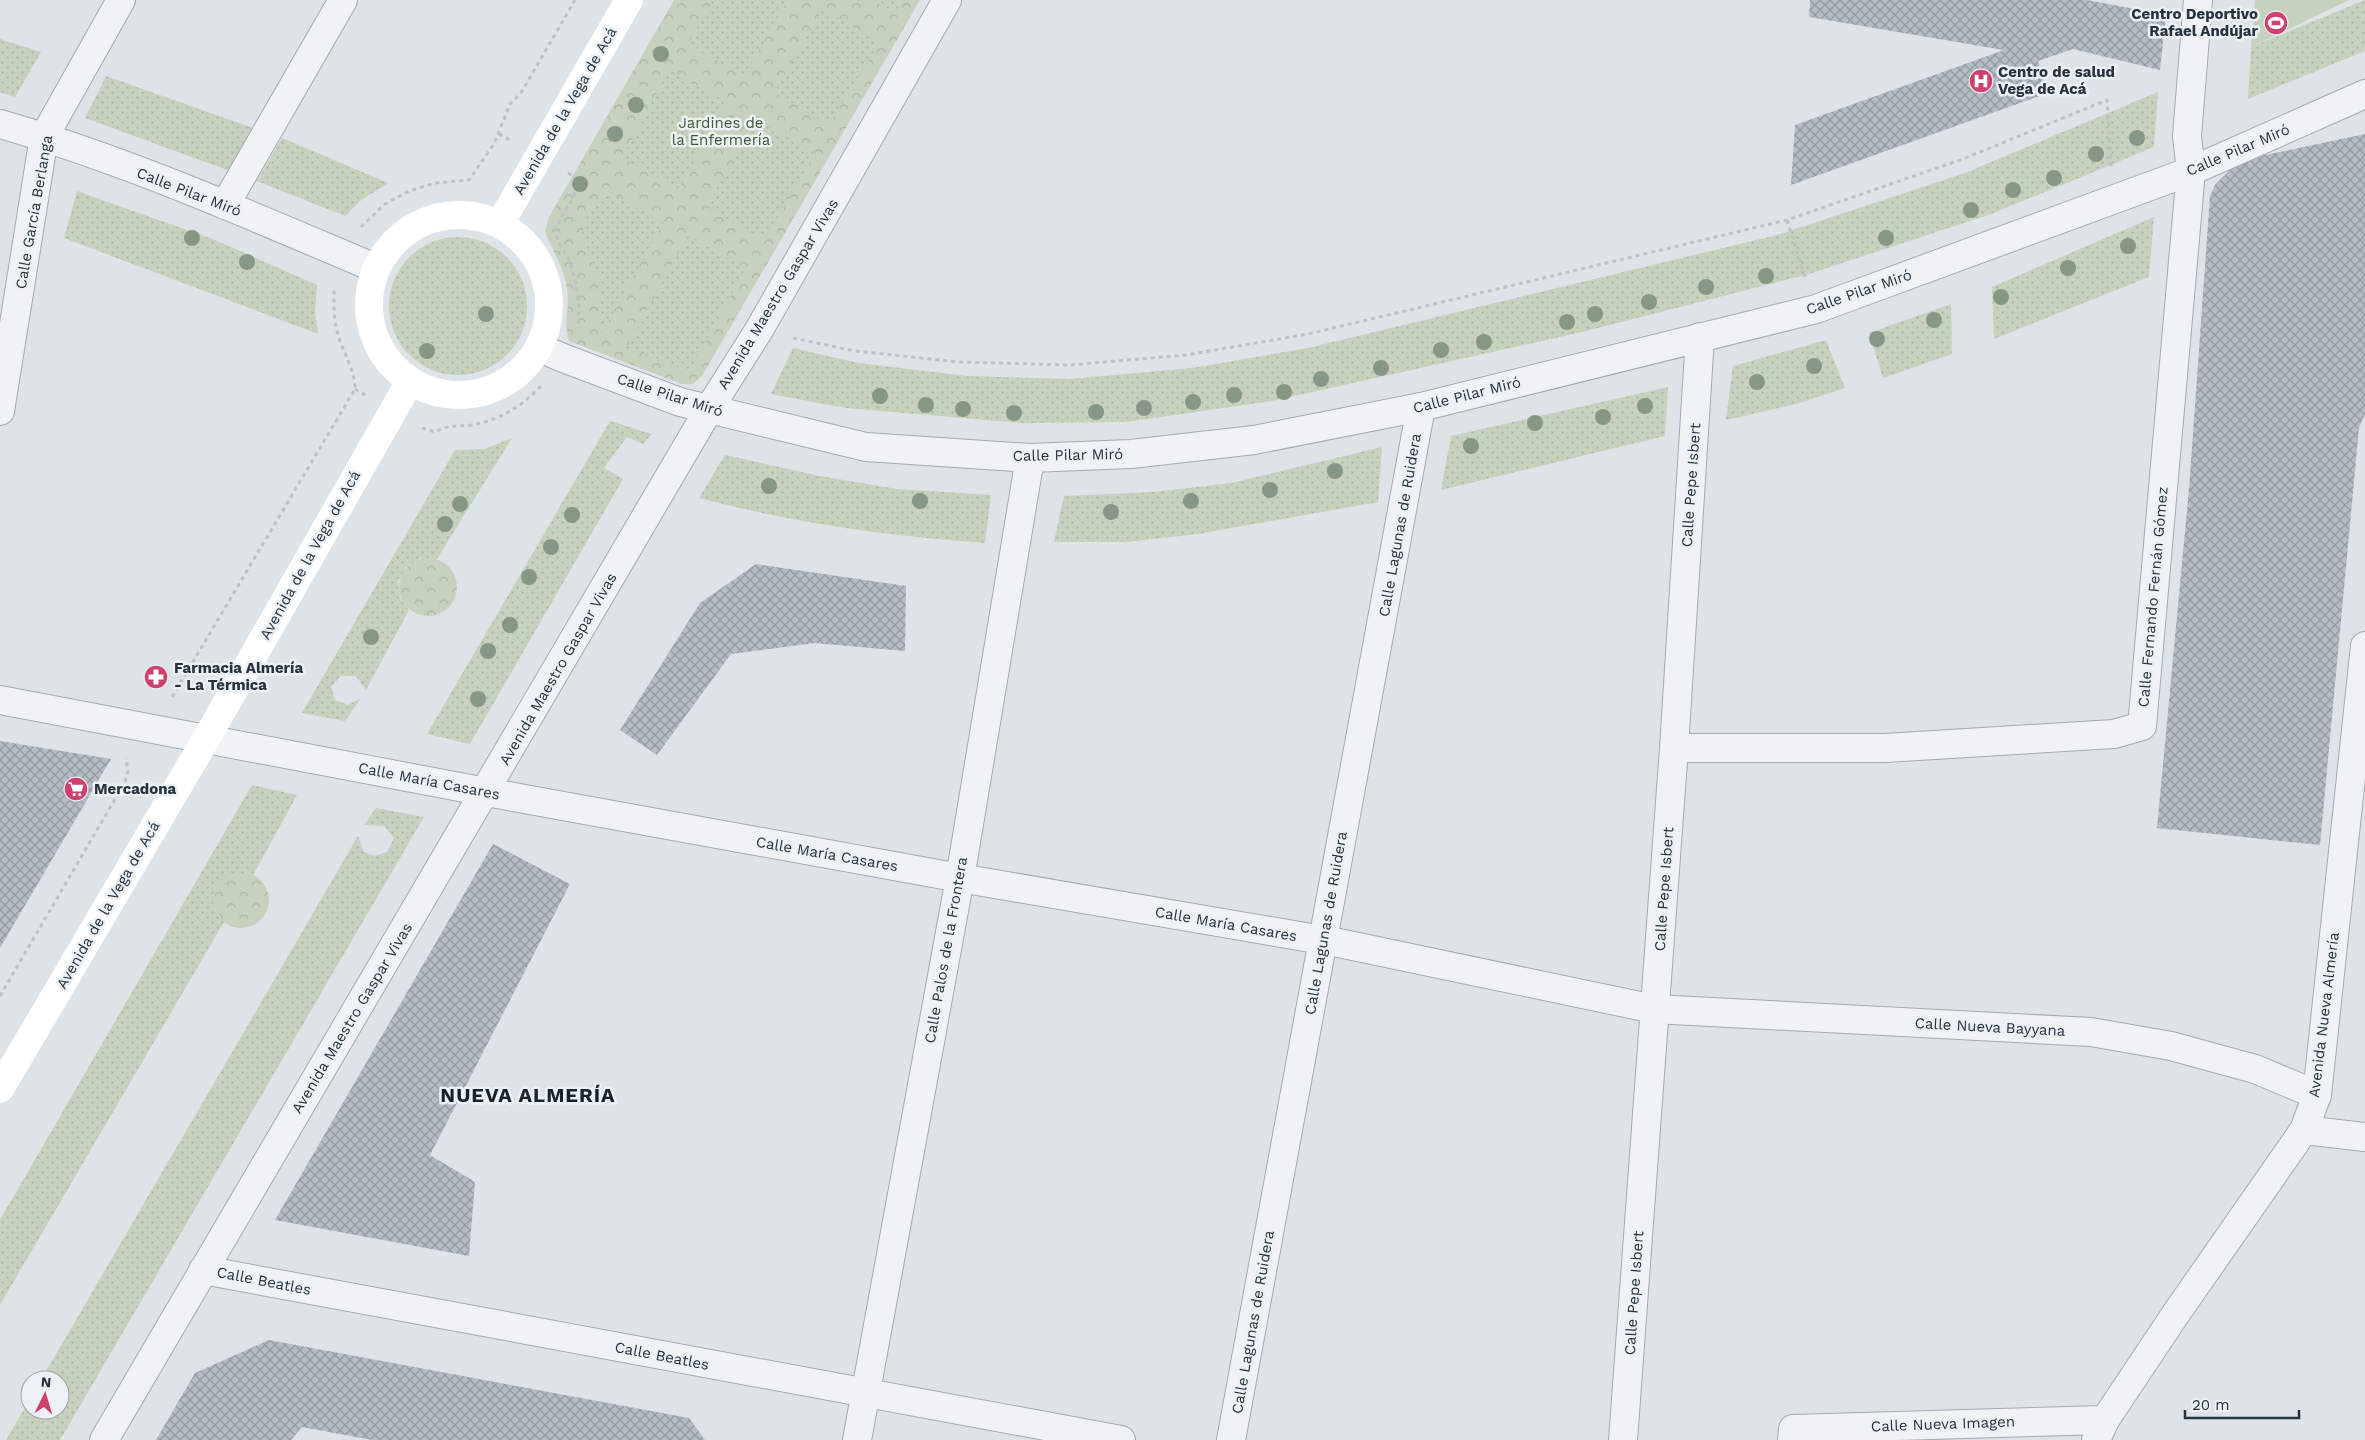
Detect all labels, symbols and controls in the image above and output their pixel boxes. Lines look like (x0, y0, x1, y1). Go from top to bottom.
place label: Centro Deportivo Rafael Andújar (2131, 5, 2259, 40)
sports icon: Centro Deportivo Rafael Andújar (2263, 10, 2289, 36)
street label: Avenida de la Vega de Acá (510, 24, 621, 198)
place label: Centro de salud Vega de Acá (1998, 63, 2115, 98)
hospital icon: Centro de salud Vega de Acá (1968, 68, 1994, 94)
park label: Jardines de la Enfermería (672, 114, 771, 149)
street label: Calle Pilar Miró (2184, 120, 2292, 180)
street label: Calle García Berlanga (12, 133, 56, 290)
street label: Calle Pilar Miró (134, 164, 244, 220)
street label: Avenida Maestro Gaspar Vivas (714, 195, 842, 393)
street label: Calle Pilar Miró (1804, 265, 1914, 319)
street label: Calle Pilar Miró (615, 369, 725, 421)
street label: Calle Pilar Miró (1411, 373, 1523, 417)
street label: Calle Pepe Isbert (1678, 421, 1704, 548)
street label: Calle Lagunas de Ruidera (1375, 431, 1425, 618)
street label: Calle Pilar Miró (1013, 445, 1123, 465)
street label: Avenida de la Vega de Acá (256, 467, 364, 643)
street label: Calle Fernando Fernán Gómez (2134, 486, 2172, 708)
street label: Avenida Maestro Gaspar Vivas (495, 570, 621, 768)
place label: Farmacia Almería - La Térmica (174, 659, 303, 694)
pharmacy icon: Farmacia Almería - La Térmica (143, 664, 169, 690)
street label: Calle María Casares (357, 758, 501, 804)
supermarket icon: Mercadona (63, 776, 89, 802)
place label: Mercadona (94, 780, 176, 798)
street label: Avenida de la Vega de Acá (53, 818, 164, 992)
street label: Calle Pepe Isbert (1651, 825, 1677, 952)
street label: Calle Lagunas de Ruidera (1301, 829, 1351, 1016)
street label: Calle María Casares (755, 833, 900, 875)
street label: Calle Palos de la Frontera (921, 855, 971, 1045)
street label: Calle María Casares (1154, 903, 1299, 945)
street label: Avenida Maestro Gaspar Vivas (288, 919, 416, 1117)
street label: Avenida Nueva Almería (2305, 931, 2343, 1099)
street label: Calle Nueva Bayyana (1914, 1014, 2066, 1040)
district label: NUEVA ALMERÍA (440, 1083, 616, 1107)
street label: Calle Lagunas de Ruidera (1228, 1228, 1278, 1415)
street label: Calle Pepe Isbert (1621, 1229, 1647, 1356)
street label: Calle Beatles (215, 1263, 313, 1299)
street label: Calle Beatles (613, 1338, 711, 1374)
north arrow (20, 1370, 70, 1420)
text: N (40, 1374, 52, 1390)
scale bar (2185, 1388, 2299, 1420)
text: 20 m (2192, 1396, 2230, 1414)
street label: Calle Nueva Imagen (1871, 1412, 2015, 1436)

